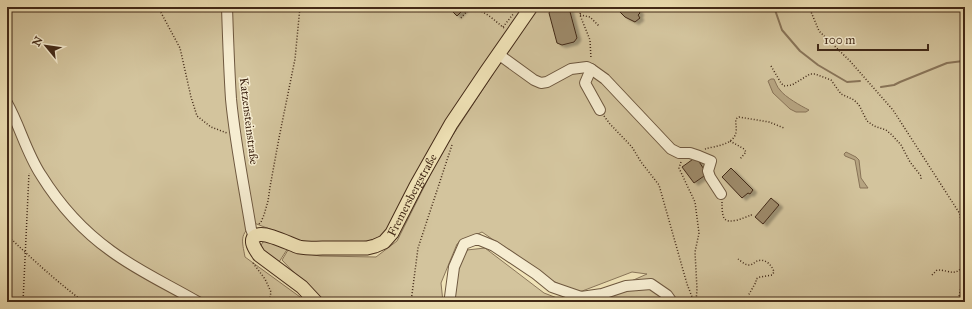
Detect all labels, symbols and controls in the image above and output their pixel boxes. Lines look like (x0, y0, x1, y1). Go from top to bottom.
north arrow (26, 26, 66, 66)
scale bar (818, 26, 928, 52)
text: 100 m (824, 33, 855, 47)
text: N (30, 34, 46, 49)
street label: Katzensteinstraße (237, 77, 261, 165)
street label: Fremersbergstraße (385, 151, 440, 239)

